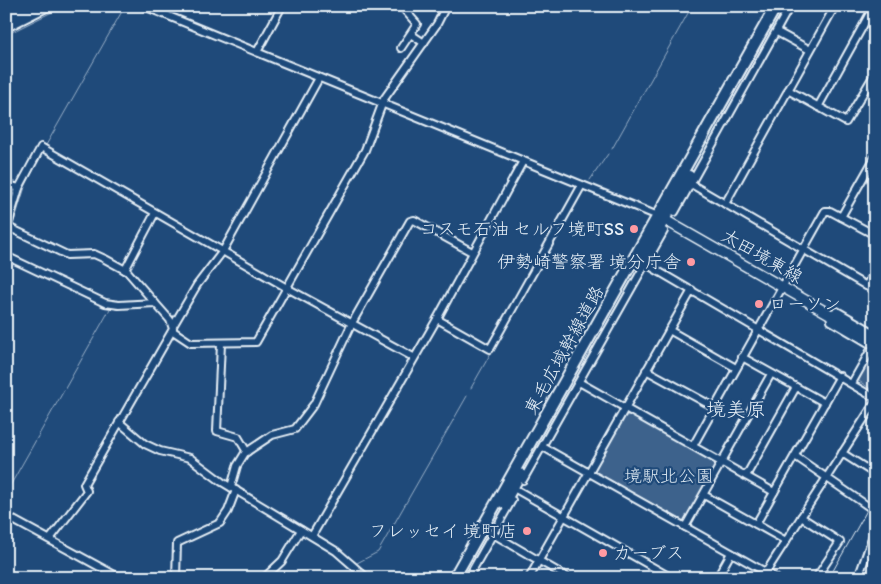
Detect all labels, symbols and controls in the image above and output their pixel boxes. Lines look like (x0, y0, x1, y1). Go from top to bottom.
place label: コスモ石油 セルフ境町SS (420, 218, 624, 240)
marker: コスモ石油 セルフ境町SS (628, 223, 640, 235)
street label: 太田境東線 (718, 224, 806, 288)
place label: 伊勢崎警察署 境分庁舎 (497, 251, 681, 273)
marker: 伊勢崎警察署 境分庁舎 (685, 256, 697, 268)
street label: 東毛広域幹線道路 (519, 282, 609, 418)
place label: ローソン (769, 293, 841, 315)
marker: ローソン (753, 298, 765, 310)
district label: 境美原 (706, 397, 766, 421)
park label: 境駅北公園 (624, 465, 714, 487)
place label: フレッセイ 境町店 (369, 520, 517, 542)
marker: フレッセイ 境町店 (521, 525, 533, 537)
place label: カーブス (613, 542, 684, 564)
marker: カーブス (597, 547, 609, 559)

